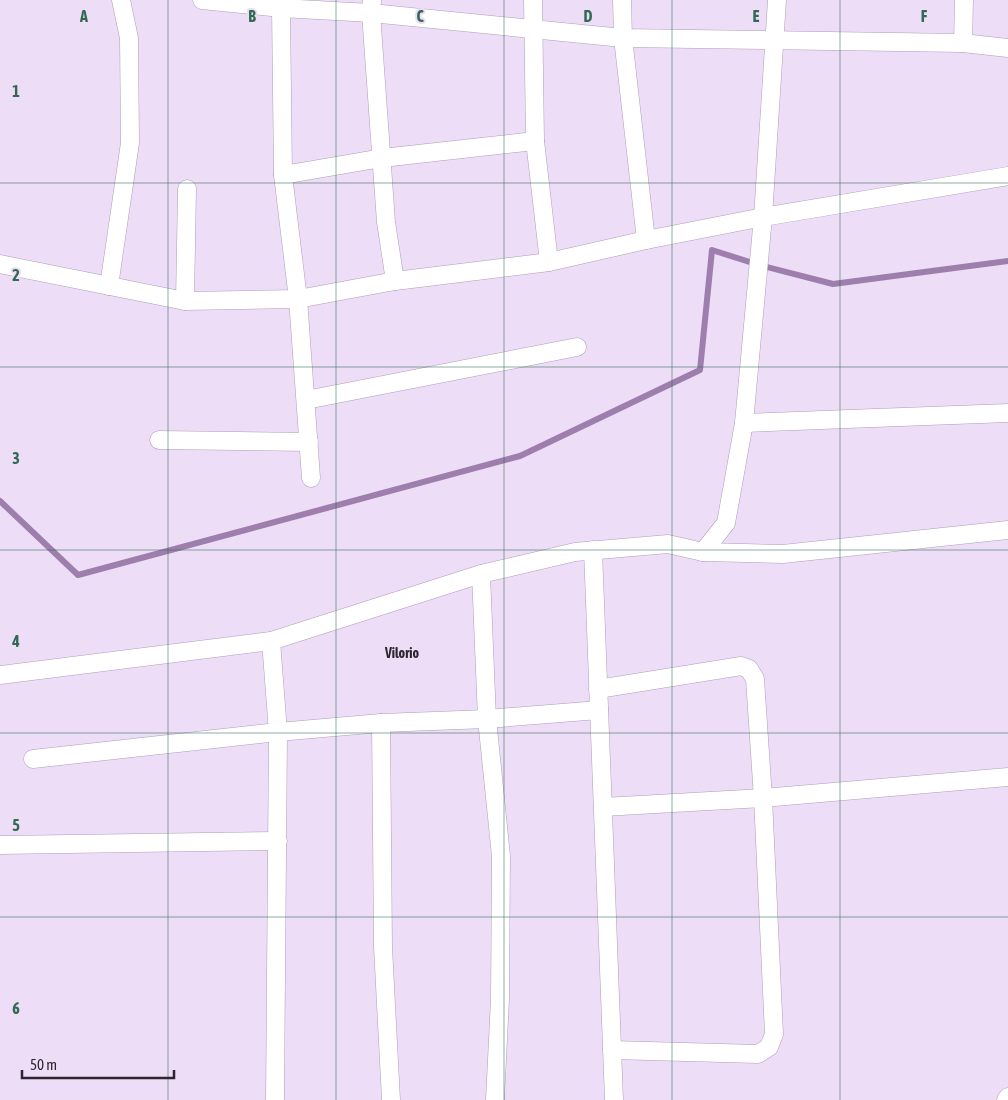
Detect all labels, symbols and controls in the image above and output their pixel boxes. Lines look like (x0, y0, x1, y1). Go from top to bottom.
text: A (79, 7, 88, 25)
text: B (248, 7, 256, 25)
text: C (416, 7, 424, 25)
text: D (584, 7, 593, 25)
text: E (753, 7, 760, 25)
text: F (921, 7, 928, 25)
text: 1 (12, 82, 20, 100)
text: 2 (12, 266, 20, 284)
text: 3 (12, 449, 20, 467)
text: 4 (11, 632, 20, 650)
district label: Vilorio (384, 645, 419, 661)
text: 5 (12, 816, 20, 834)
text: 6 (12, 999, 20, 1017)
scale bar (22, 1048, 175, 1080)
text: 50 m (30, 1056, 57, 1073)

